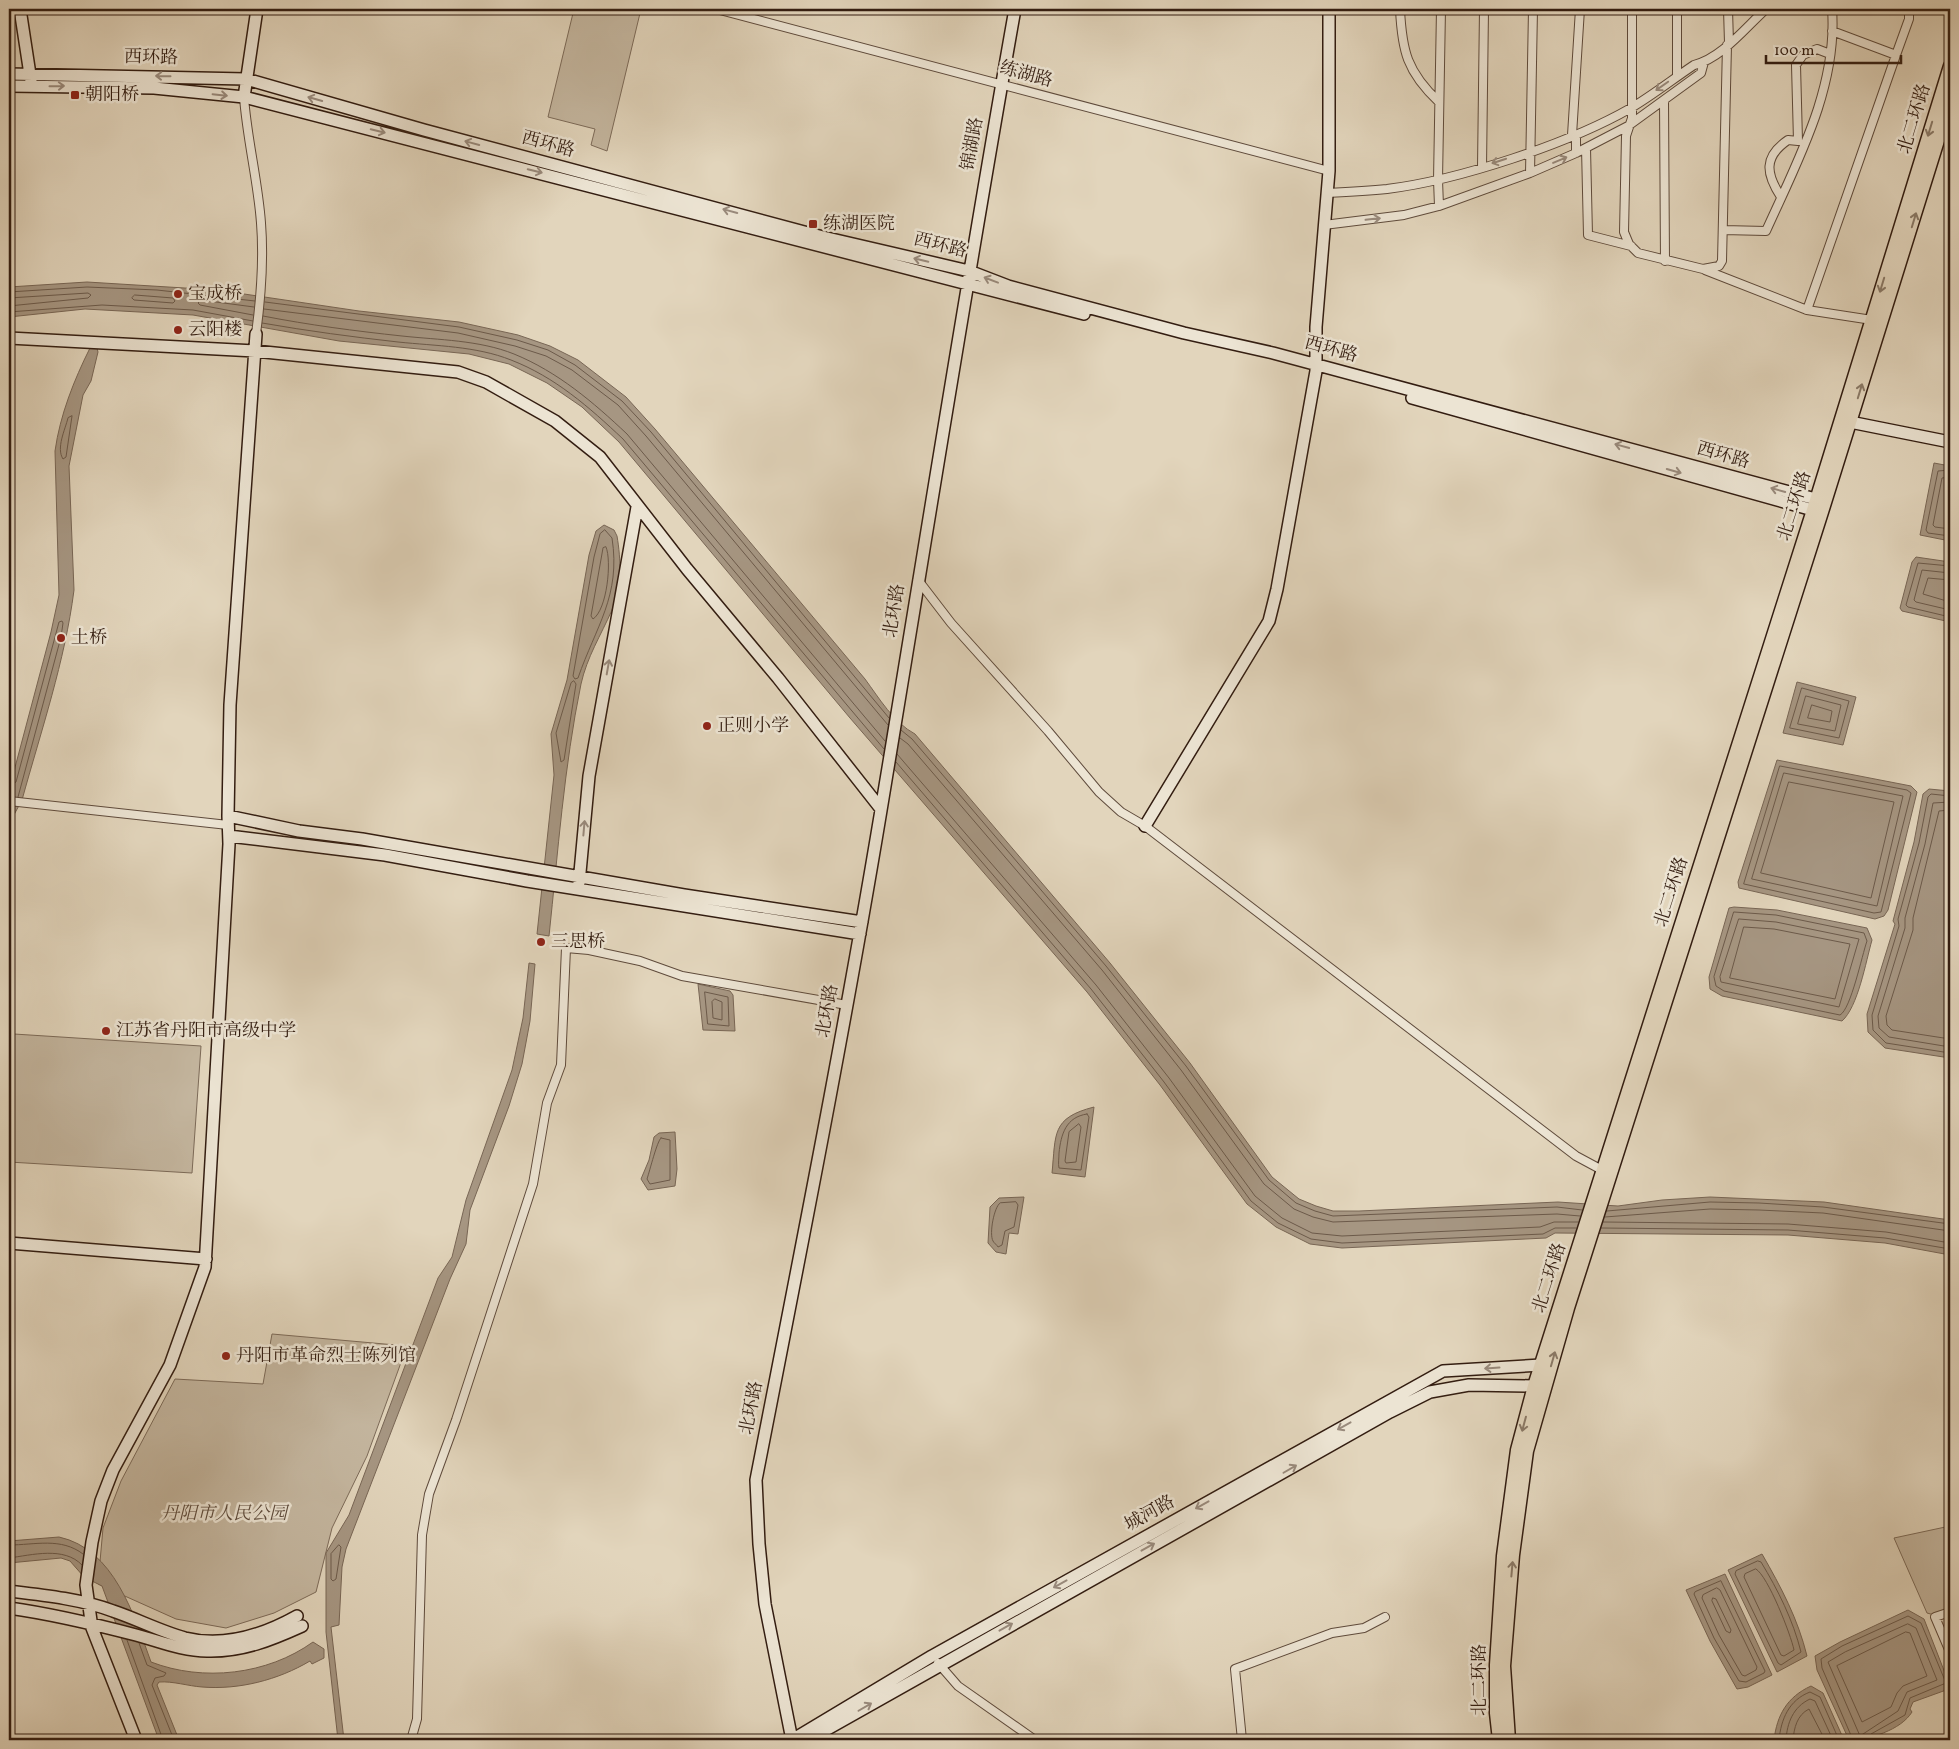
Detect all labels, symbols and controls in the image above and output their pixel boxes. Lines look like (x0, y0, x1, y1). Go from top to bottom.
scale bar (1766, 32, 1902, 64)
text: 100 m (1774, 41, 1814, 62)
street label: 西环路 (124, 45, 178, 71)
street label: 练湖路 (997, 56, 1055, 94)
one-way arrow (155, 71, 171, 81)
one-way arrow (49, 81, 65, 91)
one-way arrow (1655, 81, 1669, 91)
street label: 北二环路 (1893, 81, 1937, 157)
place label: 朝阳桥 (85, 83, 139, 108)
marker: 朝阳桥 (69, 89, 81, 101)
one-way arrow (211, 90, 227, 99)
one-way arrow (307, 94, 323, 104)
street label: 锦湖路 (956, 115, 990, 173)
one-way arrow (1925, 121, 1935, 137)
street label: 西环路 (519, 126, 577, 164)
one-way arrow (369, 127, 385, 136)
one-way arrow (464, 137, 480, 147)
one-way arrow (1552, 154, 1567, 164)
one-way arrow (1492, 157, 1508, 166)
one-way arrow (527, 167, 543, 177)
one-way arrow (722, 206, 738, 216)
place label: 练湖医院 (823, 212, 895, 237)
one-way arrow (1909, 212, 1919, 228)
one-way arrow (1364, 214, 1380, 224)
marker: 练湖医院 (807, 218, 819, 230)
street label: 西环路 (911, 227, 969, 265)
one-way arrow (914, 255, 930, 264)
one-way arrow (984, 274, 999, 284)
one-way arrow (1877, 276, 1887, 292)
place label: 宝成桥 (188, 282, 242, 307)
marker: 宝成桥 (172, 288, 184, 300)
place label: 云阳楼 (188, 318, 242, 343)
marker: 云阳楼 (172, 324, 184, 336)
street label: 西环路 (1302, 331, 1360, 369)
one-way arrow (1856, 384, 1865, 400)
street label: 西环路 (1694, 437, 1752, 475)
one-way arrow (1614, 441, 1630, 451)
one-way arrow (1665, 467, 1681, 476)
street label: 北二环路 (1772, 468, 1818, 544)
one-way arrow (1771, 485, 1787, 494)
street label: 北环路 (878, 582, 912, 640)
place label: 土桥 (71, 626, 107, 651)
marker: 土桥 (55, 632, 67, 644)
one-way arrow (604, 659, 614, 675)
place label: 正则小学 (717, 714, 789, 739)
marker: 正则小学 (701, 720, 713, 732)
one-way arrow (579, 820, 589, 836)
street label: 北二环路 (1649, 854, 1695, 930)
place label: 三思桥 (551, 930, 605, 955)
marker: 三思桥 (535, 936, 547, 948)
street label: 北环路 (811, 982, 845, 1040)
place label: 江苏省丹阳市高级中学 (116, 1019, 296, 1044)
marker: 江苏省丹阳市高级中学 (100, 1025, 112, 1037)
street label: 北二环路 (1527, 1240, 1573, 1316)
place label: 丹阳市革命烈士陈列馆 (236, 1344, 416, 1369)
marker: 丹阳市革命烈士陈列馆 (220, 1350, 232, 1362)
one-way arrow (1549, 1352, 1559, 1368)
one-way arrow (1484, 1363, 1500, 1373)
street label: 北环路 (735, 1379, 769, 1437)
one-way arrow (1519, 1416, 1528, 1432)
one-way arrow (1336, 1421, 1351, 1431)
one-way arrow (1282, 1463, 1297, 1473)
street label: 城河路 (1120, 1490, 1180, 1538)
one-way arrow (1195, 1501, 1210, 1511)
park label: 丹阳市人民公园 (161, 1502, 290, 1527)
one-way arrow (1140, 1542, 1155, 1552)
one-way arrow (1507, 1562, 1517, 1578)
one-way arrow (1053, 1580, 1068, 1590)
one-way arrow (998, 1621, 1013, 1631)
street label: 北二环路 (1468, 1644, 1493, 1716)
one-way arrow (857, 1702, 872, 1712)

